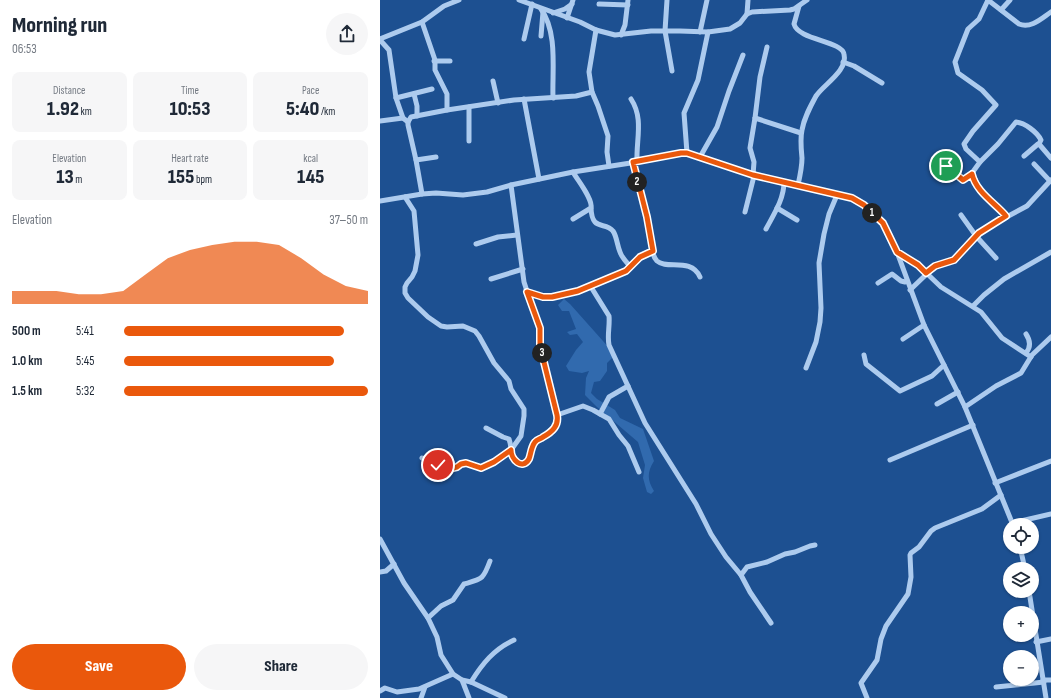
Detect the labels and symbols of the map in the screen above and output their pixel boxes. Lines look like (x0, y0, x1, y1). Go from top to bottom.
pin (929, 149, 963, 183)
pin: 2 (627, 172, 647, 192)
pin: 1 (862, 203, 882, 223)
pin: 3 (532, 343, 552, 363)
pin (421, 448, 455, 482)

